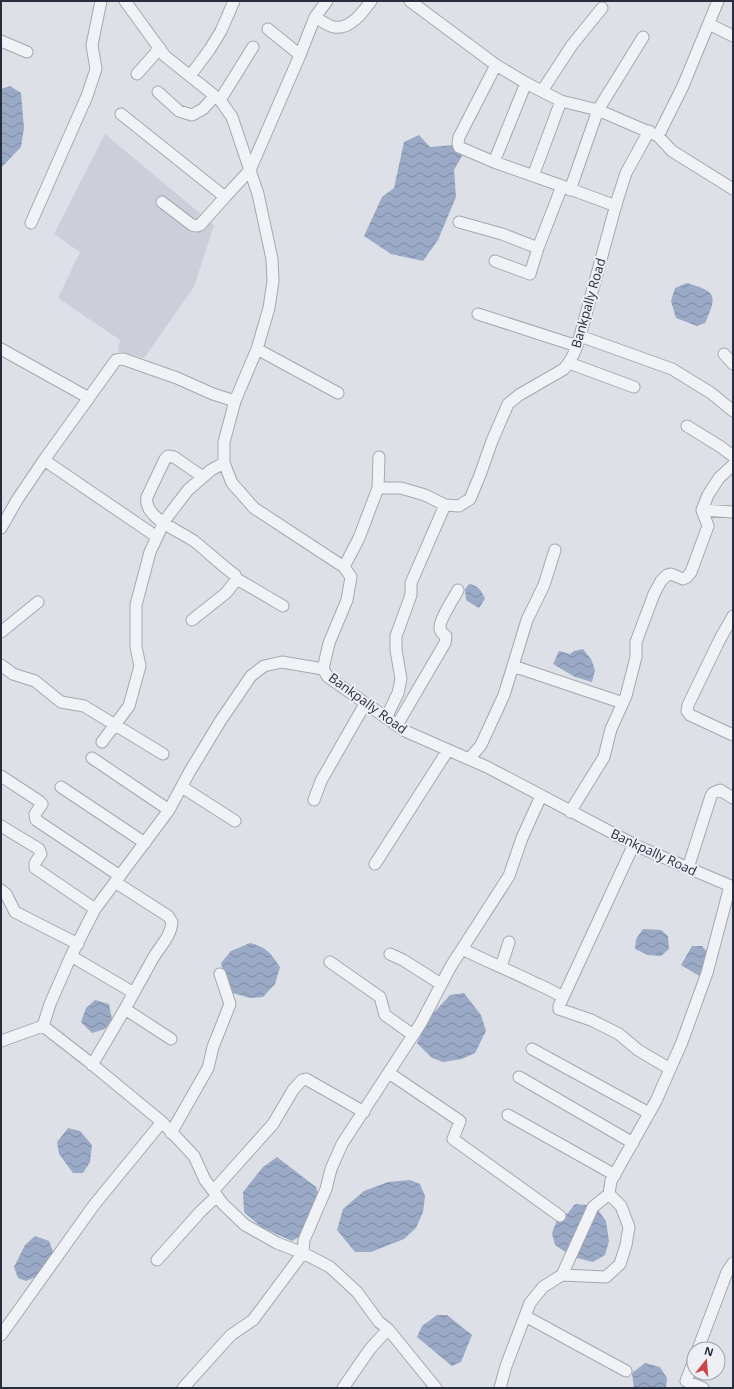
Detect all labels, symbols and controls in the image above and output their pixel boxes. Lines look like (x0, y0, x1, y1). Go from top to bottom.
street label: Bankpally Road (567, 256, 609, 350)
street label: Bankpally Road (325, 668, 411, 738)
street label: Bankpally Road (608, 824, 700, 880)
north arrow (686, 1341, 726, 1381)
text: N (703, 1342, 716, 1359)

